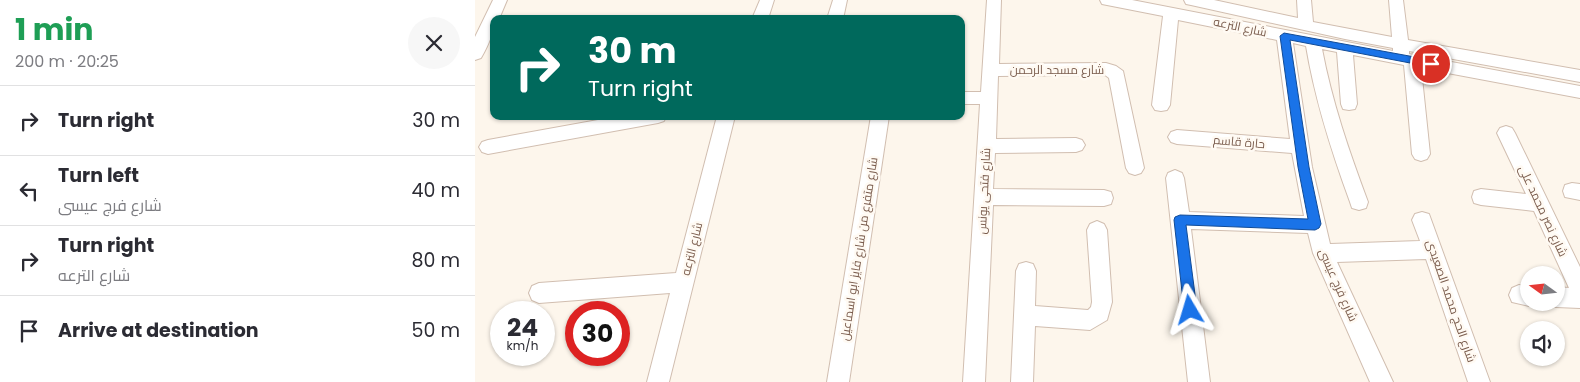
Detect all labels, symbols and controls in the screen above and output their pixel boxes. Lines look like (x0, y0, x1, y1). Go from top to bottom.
text: 1 min (15, 8, 93, 51)
street label: شارع الترعه (1212, 13, 1268, 40)
button: close (408, 17, 460, 69)
text: 30 m (588, 26, 676, 75)
icon: right (505, 35, 570, 100)
pin (1410, 43, 1452, 85)
text: 200 m · 20:25 (15, 50, 119, 73)
icon: arrive (1417, 50, 1445, 78)
street label: شارع مسجد الرحمن (1010, 61, 1104, 78)
text: Turn right (588, 73, 693, 104)
icon: right (15, 107, 43, 135)
text: Turn right (58, 107, 154, 134)
text: 30 m (412, 107, 460, 134)
street label: حارة قاسم (1212, 131, 1266, 152)
street label: شارع فتحى يونس (973, 147, 994, 235)
street label: شارع متفرع من شارع فايز ابو اسماعيل (836, 156, 881, 342)
text: Turn left (58, 162, 139, 189)
street label: شارع نصر محمد على (1515, 162, 1572, 259)
icon: left (15, 177, 43, 205)
text: 40 m (411, 177, 460, 204)
text: شارع فرج عيسى (58, 194, 162, 217)
street label: شارع الترعه (677, 220, 706, 277)
text: Turn right (58, 232, 154, 259)
street label: شارع الحج محمد الصعيدى (1422, 237, 1480, 365)
street label: شارع فرج عيسى (1315, 246, 1362, 324)
icon: right (15, 247, 43, 275)
text: 80 m (411, 247, 460, 274)
text: شارع الترعه (58, 264, 130, 287)
north arrow (1520, 266, 1565, 311)
map controls (1520, 266, 1565, 366)
position arrow (1163, 283, 1215, 335)
speed limit sign: 30 (565, 301, 630, 366)
text: 24 (507, 310, 538, 345)
icon: arrive (15, 317, 43, 345)
text: Arrive at destination (58, 317, 259, 344)
text: 50 m (411, 317, 460, 344)
button: sound (1520, 321, 1565, 366)
text: km/h (507, 337, 538, 354)

